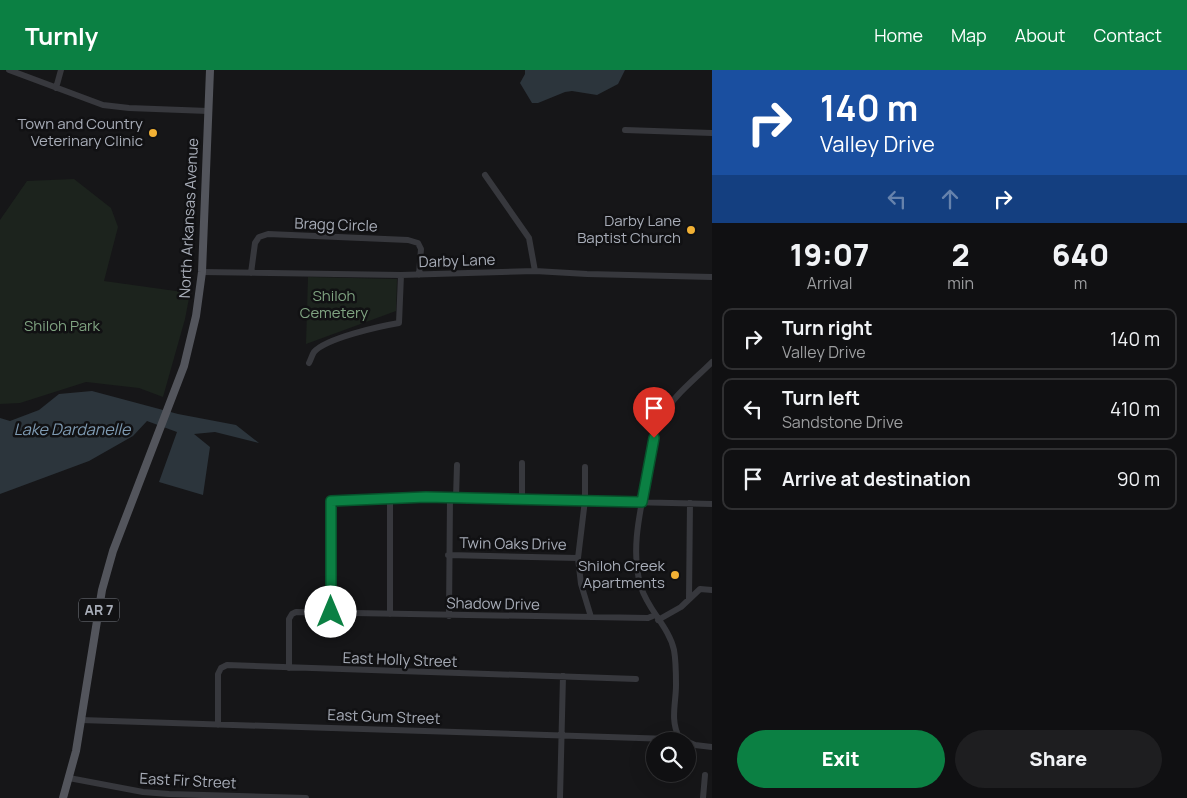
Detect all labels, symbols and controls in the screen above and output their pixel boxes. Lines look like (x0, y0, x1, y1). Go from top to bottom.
text: Turnly (25, 19, 98, 52)
text: Home (874, 23, 923, 47)
text: Map (951, 23, 987, 47)
text: About (1015, 23, 1065, 47)
text: Contact (1093, 23, 1162, 47)
text: 140 m (820, 84, 918, 132)
icon: right (737, 90, 802, 155)
place label: Town and Country Veterinary Clinic (18, 113, 143, 151)
marker: Town and Country Veterinary Clinic (147, 127, 159, 139)
text: Valley Drive (820, 129, 935, 159)
street label: North Arkansas Avenue (174, 137, 203, 299)
icon: left (883, 185, 911, 213)
icon: ahead (936, 185, 964, 213)
icon: right (989, 185, 1017, 213)
place label: Darby Lane Baptist Church (577, 210, 681, 248)
street label: Bragg Circle (294, 213, 378, 236)
marker: Darby Lane Baptist Church (685, 224, 697, 236)
text: 19:07 (790, 234, 869, 275)
text: 2 (952, 234, 970, 275)
text: 640 (1052, 234, 1109, 275)
street label: Darby Lane (418, 249, 496, 272)
text: Arrival (807, 272, 852, 294)
text: min (947, 272, 974, 294)
text: m (1074, 272, 1087, 294)
park label: Shiloh Cemetery (300, 285, 368, 323)
park label: Shiloh Park (24, 315, 100, 336)
text: Turn right (782, 315, 872, 341)
icon: right (739, 325, 767, 353)
text: 140 m (1110, 326, 1160, 352)
text: Valley Drive (782, 341, 866, 363)
text: Turn left (782, 385, 860, 411)
pin (633, 387, 675, 438)
icon: arrive (640, 394, 668, 422)
icon: left (739, 395, 767, 423)
text: 410 m (1110, 396, 1160, 422)
text: Sandstone Drive (782, 411, 903, 433)
water label: Lake Dardanelle (14, 418, 132, 440)
icon: arrive (739, 465, 767, 493)
text: Arrive at destination (782, 466, 971, 492)
text: 90 m (1117, 466, 1160, 492)
street label: Twin Oaks Drive (459, 532, 567, 555)
place label: Shiloh Creek Apartments (578, 555, 666, 593)
marker: Shiloh Creek Apartments (669, 569, 681, 581)
position arrow (304, 585, 356, 637)
street label: Shadow Drive (446, 592, 540, 615)
road number: AR 7 (79, 598, 119, 622)
street label: East Holly Street (342, 647, 458, 672)
street label: East Gum Street (327, 704, 441, 729)
button: Exit (737, 730, 945, 788)
button: Share (955, 730, 1162, 788)
map controls (646, 732, 696, 782)
button: search (646, 732, 696, 782)
street label: East Fir Street (139, 767, 237, 794)

